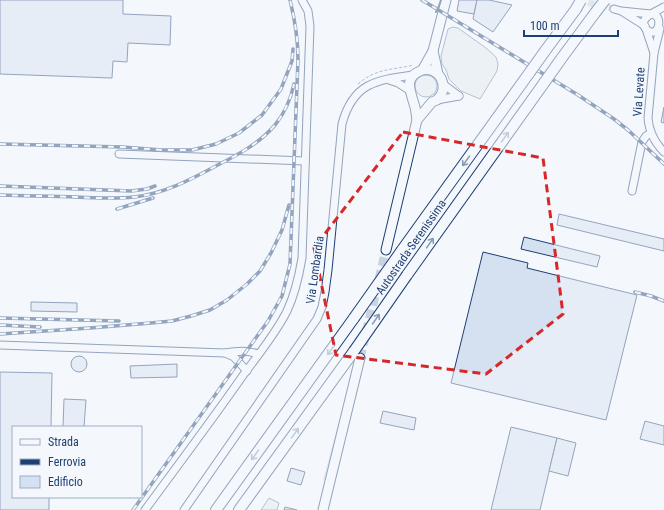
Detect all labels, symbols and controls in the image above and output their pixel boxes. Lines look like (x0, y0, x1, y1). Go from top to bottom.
scale bar (524, 12, 618, 38)
text: 100 m (530, 19, 560, 33)
street label: Via Levate (630, 67, 648, 117)
one-way arrow (501, 132, 509, 143)
one-way arrow (462, 155, 470, 166)
street label: Autostrada Serenissima (373, 197, 449, 297)
street label: Via Lombardia (303, 235, 327, 305)
one-way arrow (426, 238, 434, 249)
one-way arrow (372, 313, 380, 324)
one-way arrow (327, 344, 335, 355)
legend (12, 426, 142, 498)
one-way arrow (290, 428, 299, 439)
text: Strada (48, 435, 79, 449)
one-way arrow (251, 450, 259, 461)
text: Ferrovia (48, 455, 86, 469)
text: Edificio (48, 475, 83, 489)

